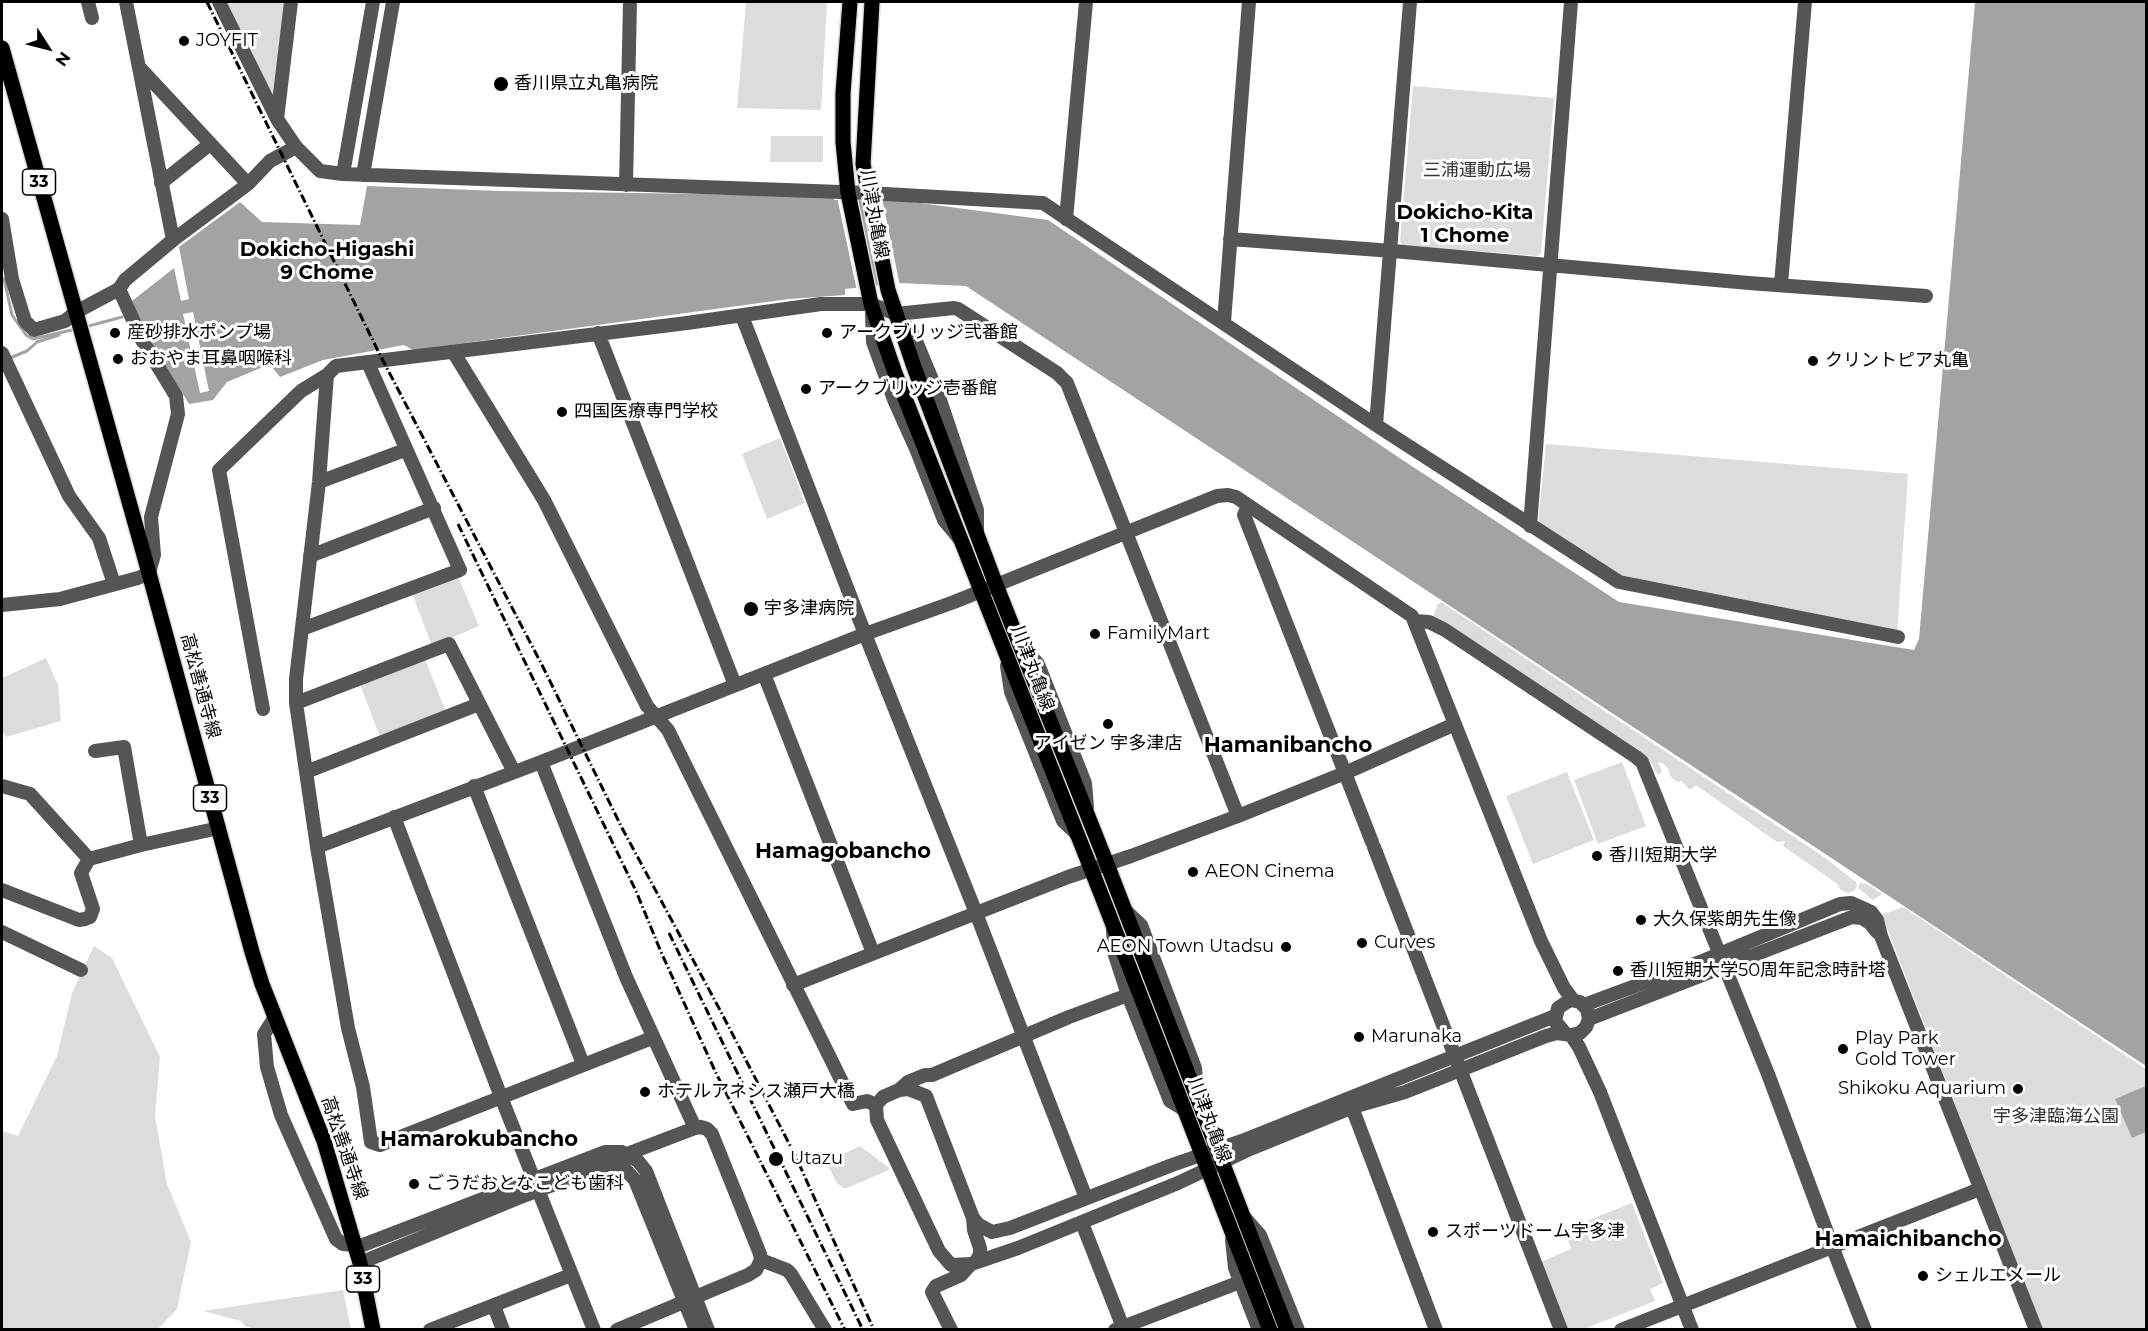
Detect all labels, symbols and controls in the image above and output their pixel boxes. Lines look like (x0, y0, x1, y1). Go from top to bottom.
north arrow (18, 18, 78, 78)
place label: JOYFIT (196, 30, 258, 52)
marker: JOYFIT (177, 34, 191, 48)
text: N (51, 48, 74, 70)
place label: 香川県立丸亀病院 (514, 73, 658, 95)
marker: 香川県立丸亀病院 (492, 75, 510, 93)
park label: 三浦運動広場 (1423, 160, 1531, 182)
street label: 川津丸亀線 (856, 168, 892, 260)
road number: 33 (22, 169, 56, 195)
district label: Dokicho-Kita 1 Chome (1397, 201, 1533, 248)
district label: Dokicho-Higashi 9 Chome (240, 238, 414, 285)
place label: 産砂排水ポンプ場 (127, 322, 271, 344)
place label: アークブリッジ弐番館 (839, 322, 1018, 344)
marker: 産砂排水ポンプ場 (108, 326, 122, 340)
marker: アークブリッジ弐番館 (820, 326, 834, 340)
place label: おおやま耳鼻咽喉科 (130, 348, 292, 370)
place label: クリントピア丸亀 (1825, 350, 1969, 372)
marker: おおやま耳鼻咽喉科 (111, 352, 125, 366)
marker: クリントピア丸亀 (1806, 354, 1820, 368)
place label: アークブリッジ壱番館 (818, 378, 997, 400)
marker: アークブリッジ壱番館 (799, 382, 813, 396)
place label: 四国医療専門学校 (574, 401, 718, 423)
marker: 四国医療専門学校 (555, 405, 569, 419)
place label: 宇多津病院 (764, 598, 854, 620)
marker: 宇多津病院 (742, 600, 760, 618)
street label: 川津丸亀線 (1006, 622, 1058, 714)
place label: FamilyMart (1107, 623, 1210, 645)
marker: FamilyMart (1088, 627, 1102, 641)
street label: 高松善通寺線 (176, 631, 224, 741)
marker: アイゼン 宇多津店 (1101, 717, 1115, 731)
place label: アイゼン 宇多津店 (1034, 733, 1182, 755)
district label: Hamanibancho (1204, 733, 1372, 759)
road number: 33 (194, 785, 226, 811)
district label: Hamagobancho (755, 839, 931, 865)
place label: 香川短期大学 (1609, 845, 1717, 867)
marker: 香川短期大学 (1590, 849, 1604, 863)
place label: AEON Cinema (1205, 861, 1335, 883)
marker: AEON Cinema (1186, 865, 1200, 879)
place label: 大久保紫朗先生像 (1653, 909, 1797, 931)
marker: 大久保紫朗先生像 (1634, 913, 1648, 927)
place label: Curves (1374, 932, 1435, 954)
place label: AEON Town Utadsu (1097, 936, 1274, 958)
marker: Curves (1355, 936, 1369, 950)
marker: AEON Town Utadsu (1279, 940, 1293, 954)
place label: 香川短期大学50周年記念時計塔 (1630, 960, 1886, 982)
marker: 香川短期大学50周年記念時計塔 (1611, 964, 1625, 978)
place label: Marunaka (1371, 1026, 1462, 1048)
place label: Play Park Gold Tower (1855, 1028, 1956, 1070)
marker: Marunaka (1352, 1030, 1366, 1044)
marker: Play Park Gold Tower (1836, 1042, 1850, 1056)
street label: 川津丸亀線 (1183, 1074, 1235, 1166)
place label: Shikoku Aquarium (1838, 1078, 2006, 1100)
place label: ホテルアネシス瀬戸大橋 (657, 1081, 855, 1103)
marker: Shikoku Aquarium (2011, 1082, 2025, 1096)
marker: ホテルアネシス瀬戸大橋 (638, 1085, 652, 1099)
street label: 高松善通寺線 (316, 1093, 372, 1203)
park label: 宇多津臨海公園 (1993, 1106, 2119, 1128)
district label: Hamarokubancho (380, 1127, 578, 1153)
place label: Utazu (790, 1148, 843, 1170)
marker: Utazu (767, 1150, 785, 1168)
place label: ごうだおとなこども歯科 (426, 1173, 624, 1195)
marker: ごうだおとなこども歯科 (407, 1177, 421, 1191)
place label: スポーツドーム宇多津 (1445, 1221, 1625, 1243)
marker: スポーツドーム宇多津 (1426, 1225, 1440, 1239)
district label: Hamaichibancho (1815, 1227, 2001, 1253)
place label: シェルエメール (1935, 1265, 2061, 1287)
road number: 33 (346, 1266, 380, 1292)
marker: シェルエメール (1916, 1269, 1930, 1283)

